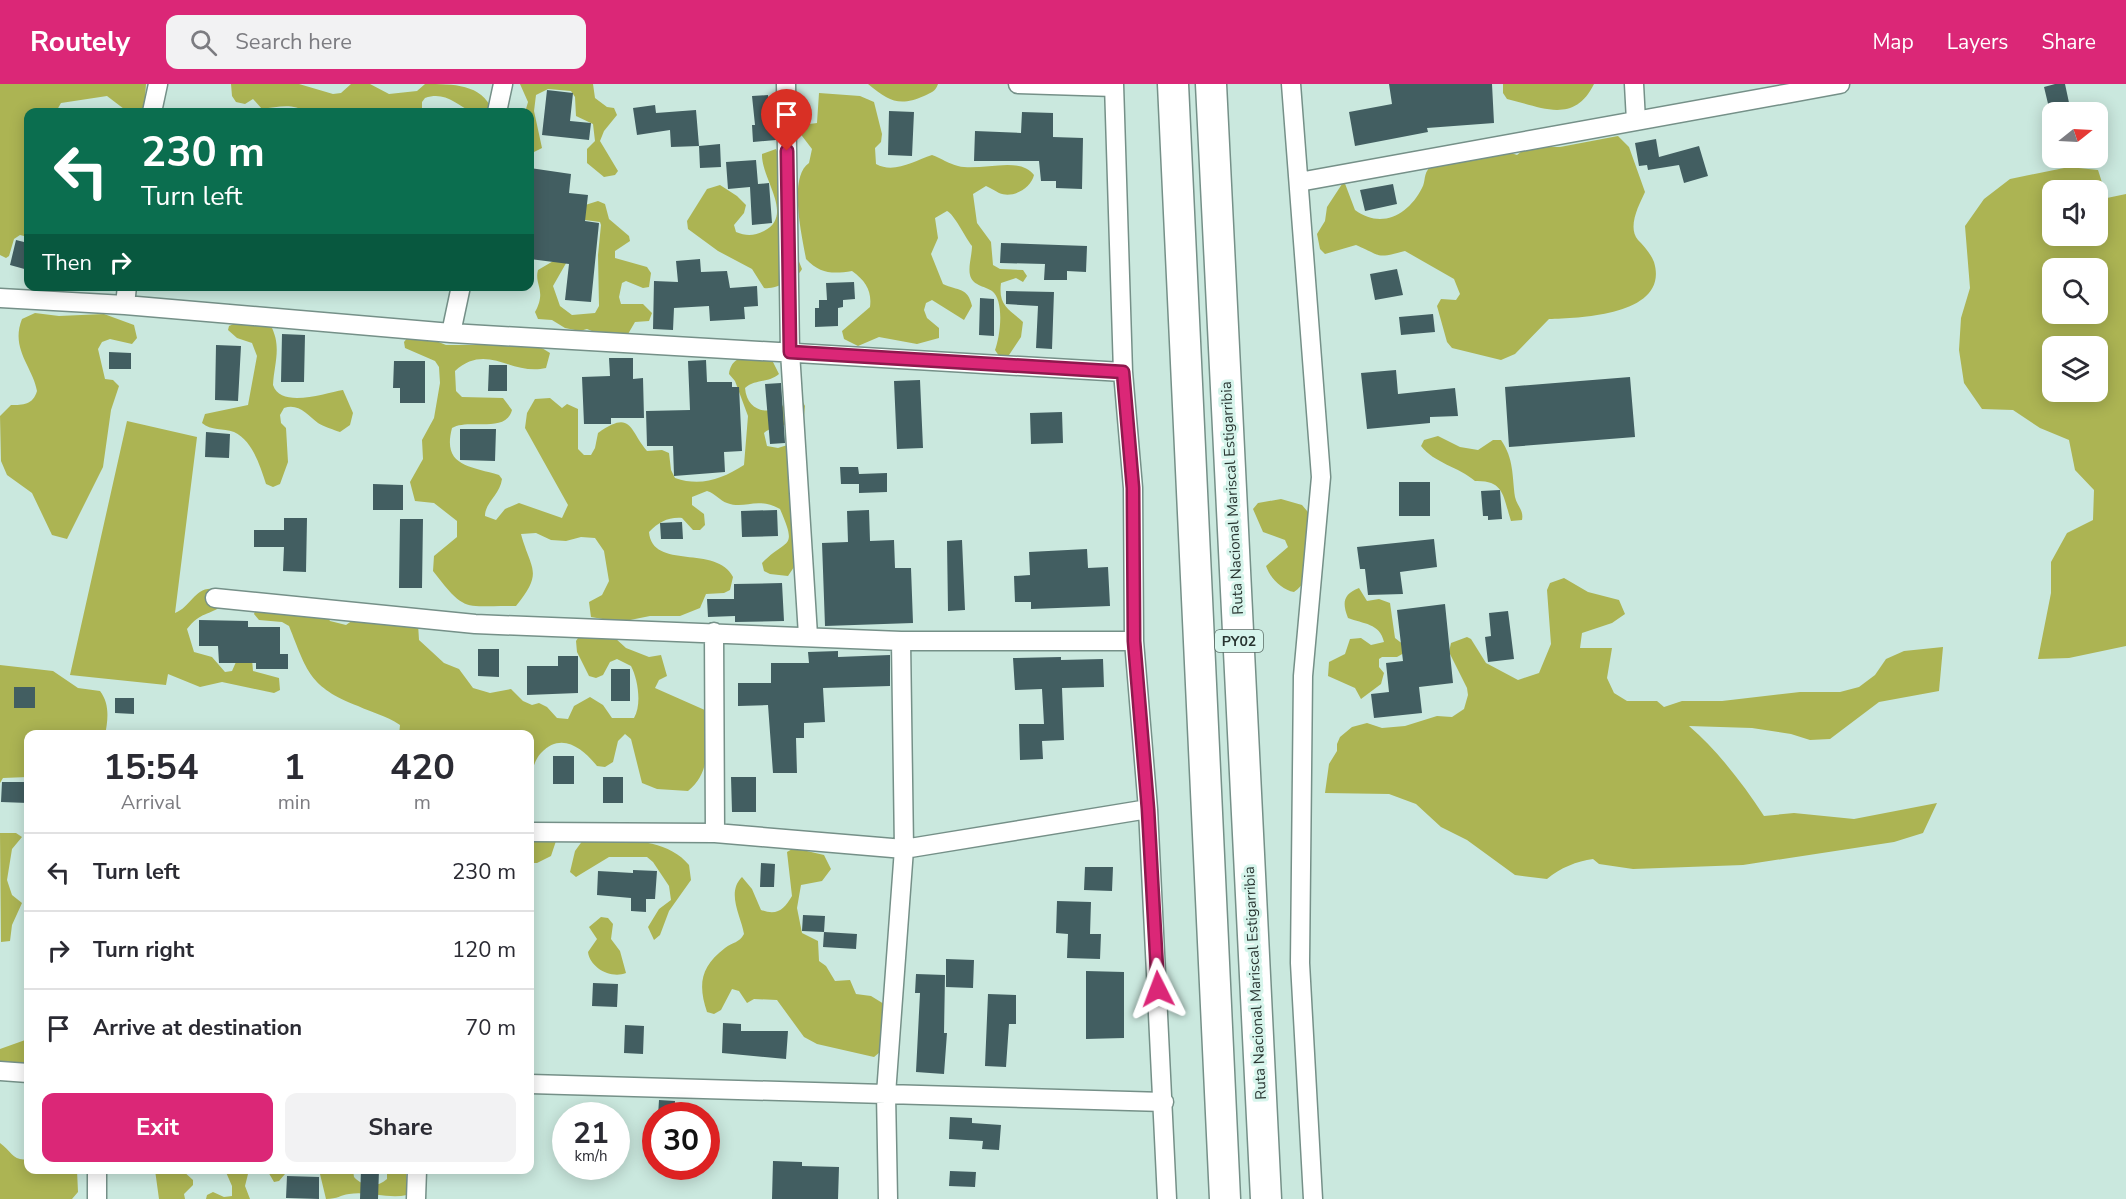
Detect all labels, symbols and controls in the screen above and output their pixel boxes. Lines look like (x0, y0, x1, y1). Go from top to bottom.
search box (166, 15, 586, 69)
text: Routely (30, 23, 130, 61)
icon: search (187, 26, 220, 59)
text: Search here (235, 27, 352, 57)
text: Map (1872, 28, 1914, 56)
text: Layers (1947, 28, 2008, 56)
text: Share (2041, 28, 2096, 56)
pin (761, 89, 812, 151)
icon: arrive (770, 98, 803, 131)
north arrow (2042, 102, 2108, 168)
map controls (2042, 102, 2108, 402)
text: 230 m (141, 124, 265, 181)
icon: left (42, 132, 120, 210)
text: Turn left (141, 178, 242, 215)
button: sound (2042, 180, 2108, 246)
icon: right (104, 246, 137, 279)
text: Then (42, 248, 92, 278)
button: search (2042, 258, 2108, 324)
button: layers (2042, 336, 2108, 402)
street label: Ruta Nacional Mariscal Estigarribia (1216, 381, 1248, 615)
road number: PY02 (1215, 630, 1263, 652)
text: 15:54 (103, 743, 199, 792)
text: 1 (283, 743, 305, 792)
text: 420 (390, 743, 455, 792)
text: Arrival (121, 789, 181, 816)
text: min (278, 789, 311, 816)
text: m (414, 789, 431, 816)
icon: left (42, 856, 75, 889)
text: Turn left (93, 857, 180, 887)
text: 230 m (452, 857, 516, 887)
street label: Ruta Nacional Mariscal Estigarribia (1239, 866, 1271, 1100)
icon: right (42, 934, 75, 967)
text: Turn right (93, 935, 194, 965)
text: 120 m (452, 935, 516, 965)
position arrow (1126, 957, 1190, 1021)
icon: arrive (42, 1012, 75, 1045)
text: Arrive at destination (93, 1013, 302, 1043)
text: 70 m (465, 1013, 516, 1043)
button: Exit (42, 1093, 273, 1162)
button: Share (285, 1093, 516, 1162)
speed limit sign: 30 (642, 1102, 720, 1180)
text: 21 (573, 1113, 609, 1154)
text: km/h (574, 1146, 608, 1166)

